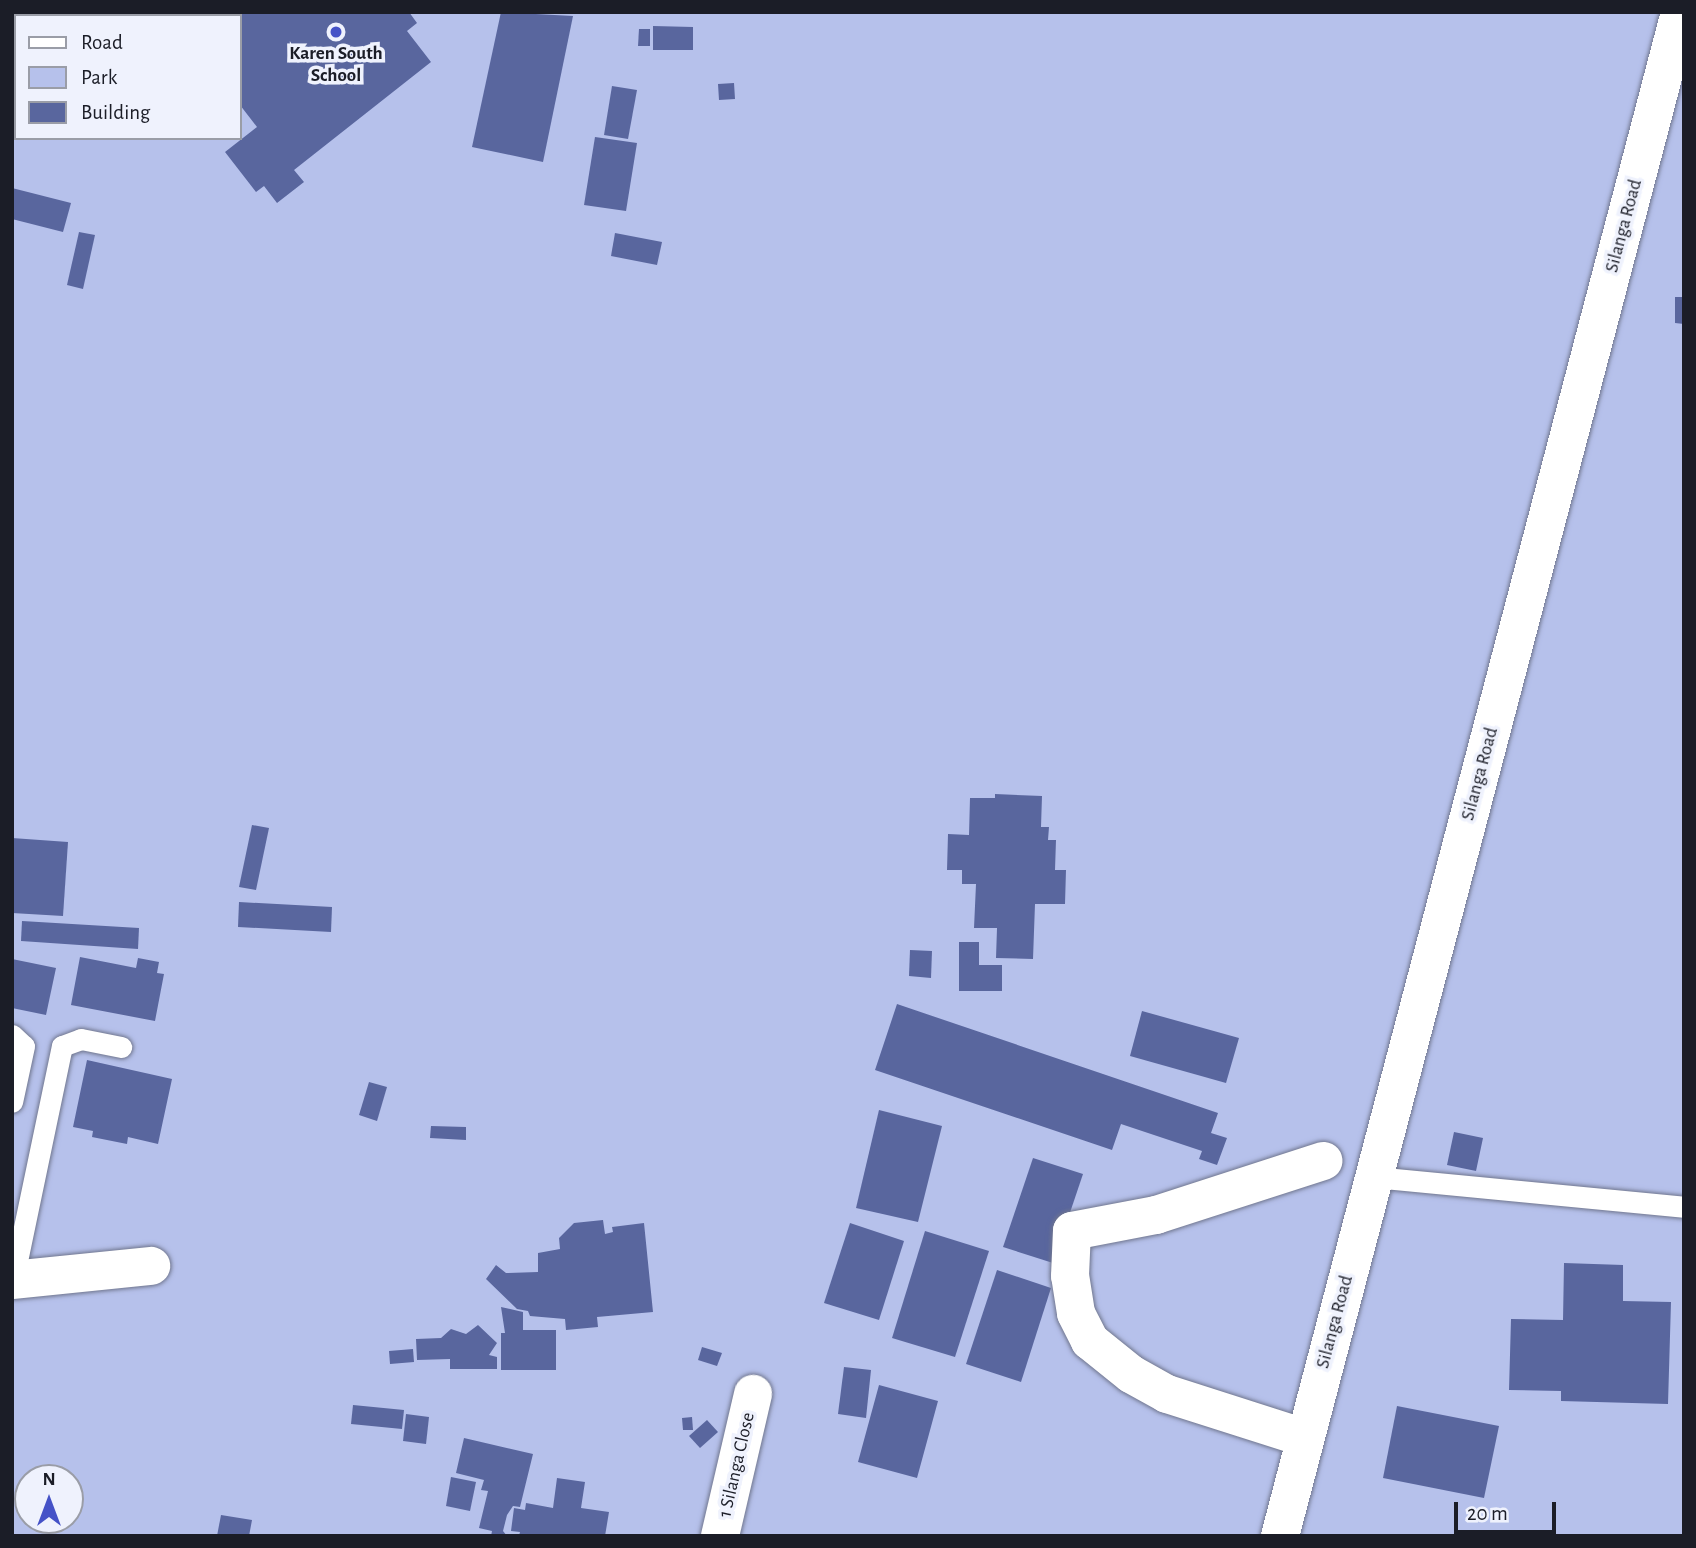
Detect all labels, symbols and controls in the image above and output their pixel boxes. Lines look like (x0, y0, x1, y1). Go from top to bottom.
legend (14, 14, 242, 140)
marker: Karen South School (328, 24, 344, 40)
text: Road (81, 32, 123, 53)
place label: Karen South School (289, 43, 383, 87)
text: Park (81, 67, 117, 88)
text: Building (81, 102, 150, 123)
street label: Silanga Road (1601, 177, 1647, 275)
street label: Silanga Road (1457, 725, 1503, 823)
street label: Silanga Road (1312, 1273, 1358, 1371)
street label: 1 Silanga Close (714, 1410, 760, 1520)
north arrow (14, 1464, 84, 1534)
text: N (42, 1470, 56, 1489)
scale bar (1458, 1488, 1560, 1532)
text: 20 m (1467, 1503, 1508, 1524)

